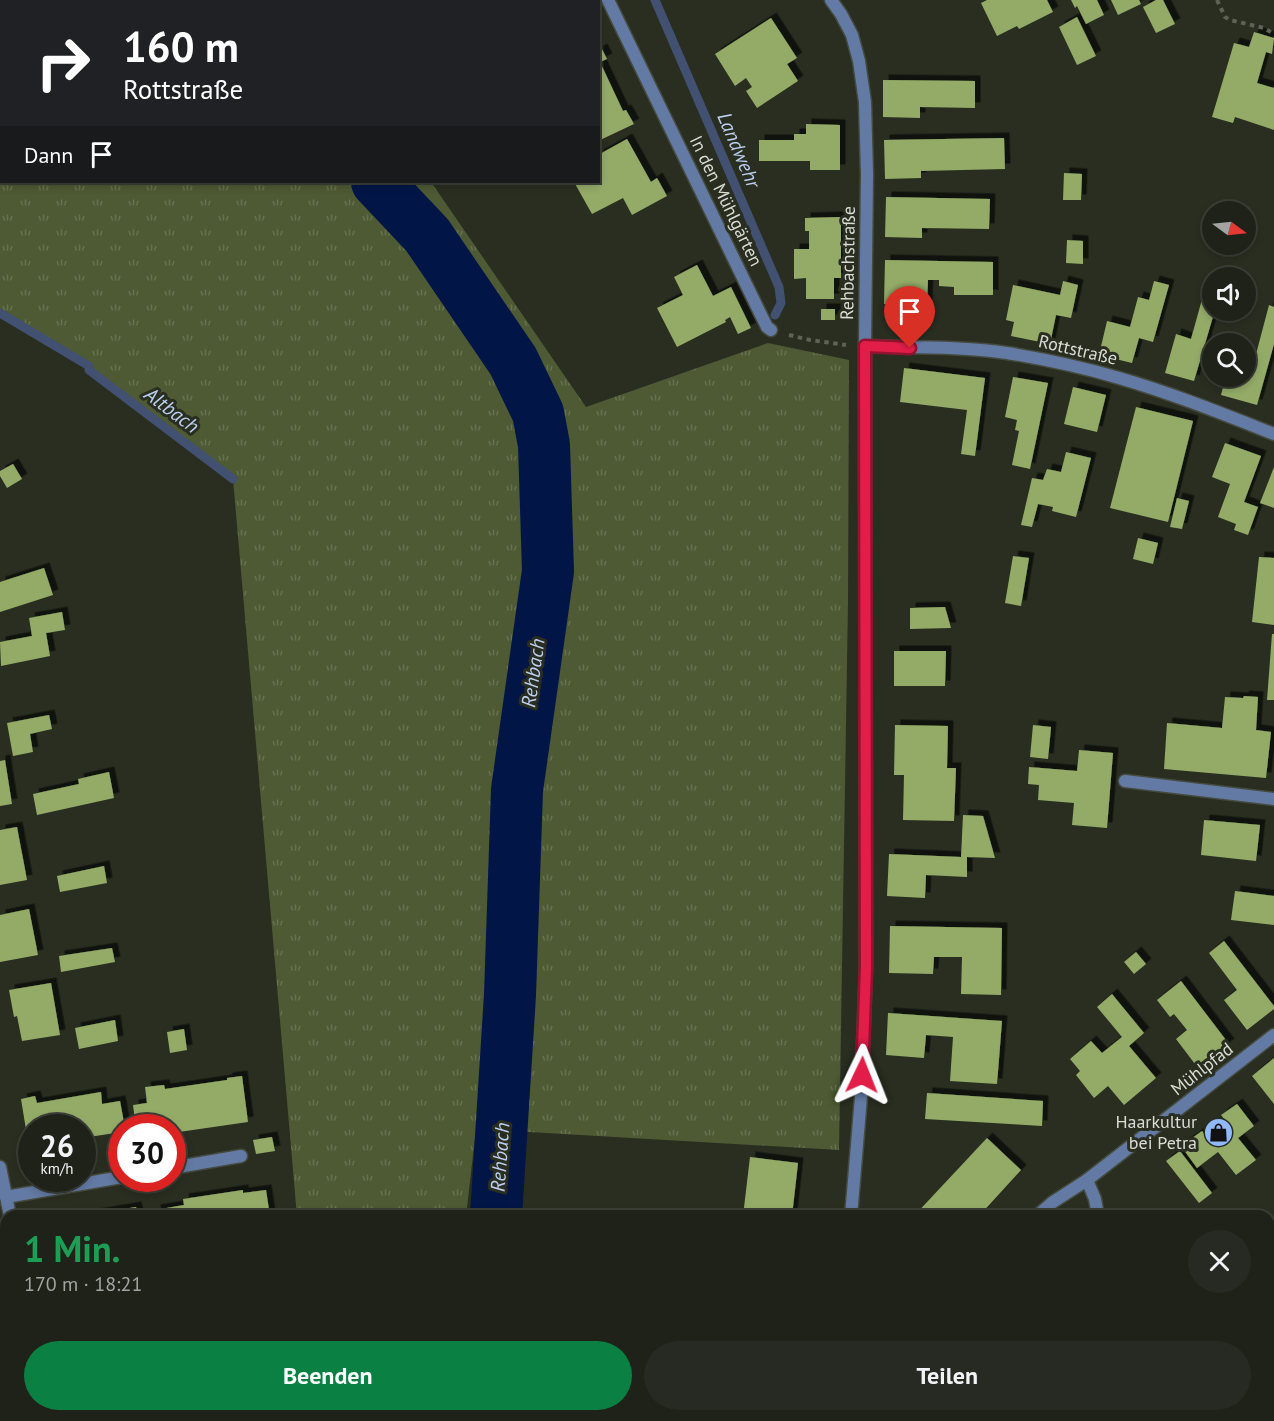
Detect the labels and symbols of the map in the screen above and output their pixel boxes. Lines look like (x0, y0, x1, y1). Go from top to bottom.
water label: Landwehr (711, 108, 767, 193)
street label: In den Mühlgärten (685, 132, 768, 270)
north arrow (1202, 201, 1256, 255)
street label: Rehbachstraße (835, 206, 860, 320)
pin (884, 286, 935, 348)
street label: Rottstraße (1036, 329, 1120, 370)
water label: Altbach (139, 380, 205, 439)
water label: Rehbach (515, 637, 551, 709)
street label: Mühlpfad (1166, 1037, 1238, 1100)
position arrow (830, 1043, 894, 1107)
place label: Haarkultur bei Petra (1115, 1110, 1197, 1154)
speed limit sign: 30 (108, 1114, 186, 1192)
shop icon: Haarkultur bei Petra (1202, 1116, 1234, 1148)
water label: Rehbach (485, 1121, 515, 1193)

